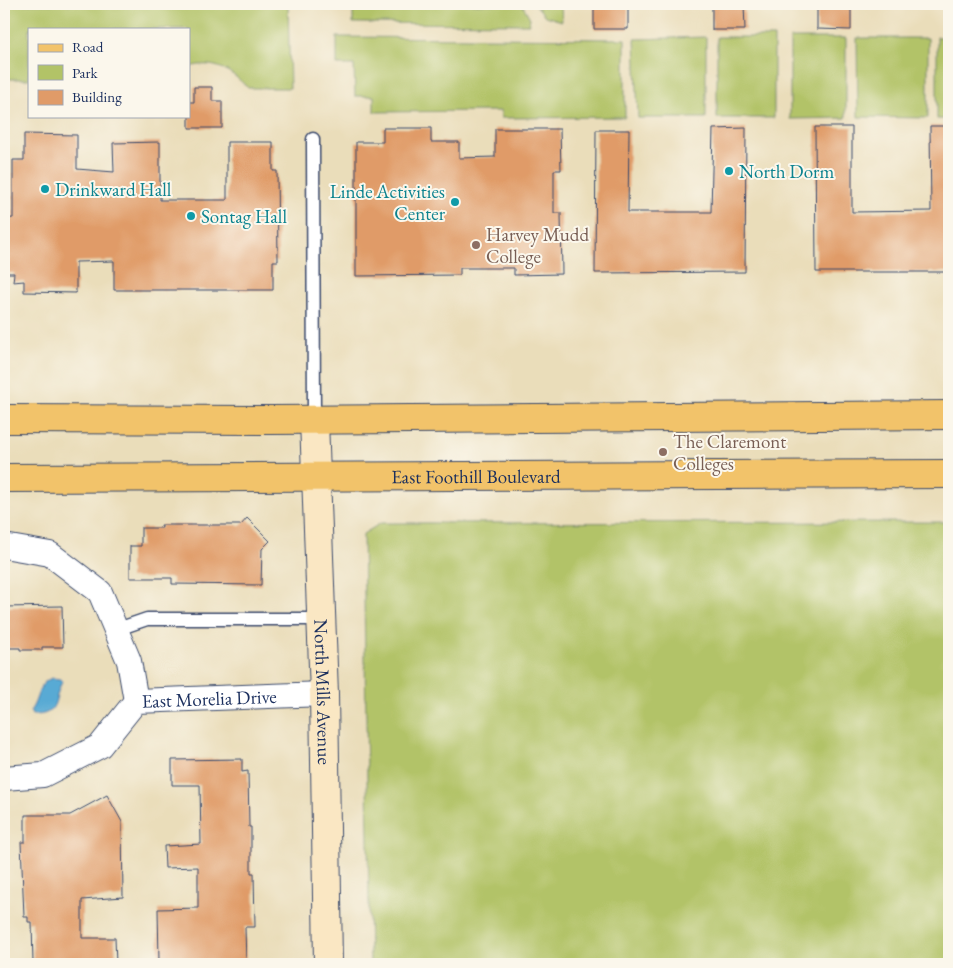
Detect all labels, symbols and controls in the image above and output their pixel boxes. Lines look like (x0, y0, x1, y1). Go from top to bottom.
legend (28, 28, 190, 118)
text: Road (72, 37, 104, 56)
text: Park (72, 63, 99, 82)
text: Building (72, 87, 122, 106)
place label: North Dorm (739, 159, 834, 184)
marker: North Dorm (723, 165, 735, 177)
place label: Drinkward Hall (55, 177, 172, 202)
place label: Linde Activities Center (330, 179, 446, 226)
marker: Drinkward Hall (39, 183, 51, 195)
marker: Linde Activities Center (449, 196, 461, 208)
place label: Sontag Hall (201, 204, 287, 229)
marker: Sontag Hall (185, 210, 197, 222)
place label: Harvey Mudd College (486, 222, 589, 269)
marker: Harvey Mudd College (470, 239, 482, 251)
place label: The Claremont Colleges (673, 429, 786, 476)
marker: The Claremont Colleges (657, 446, 669, 458)
street label: East Foothill Boulevard (391, 463, 561, 489)
street label: North Mills Avenue (309, 618, 338, 765)
street label: East Morelia Drive (141, 683, 277, 713)

